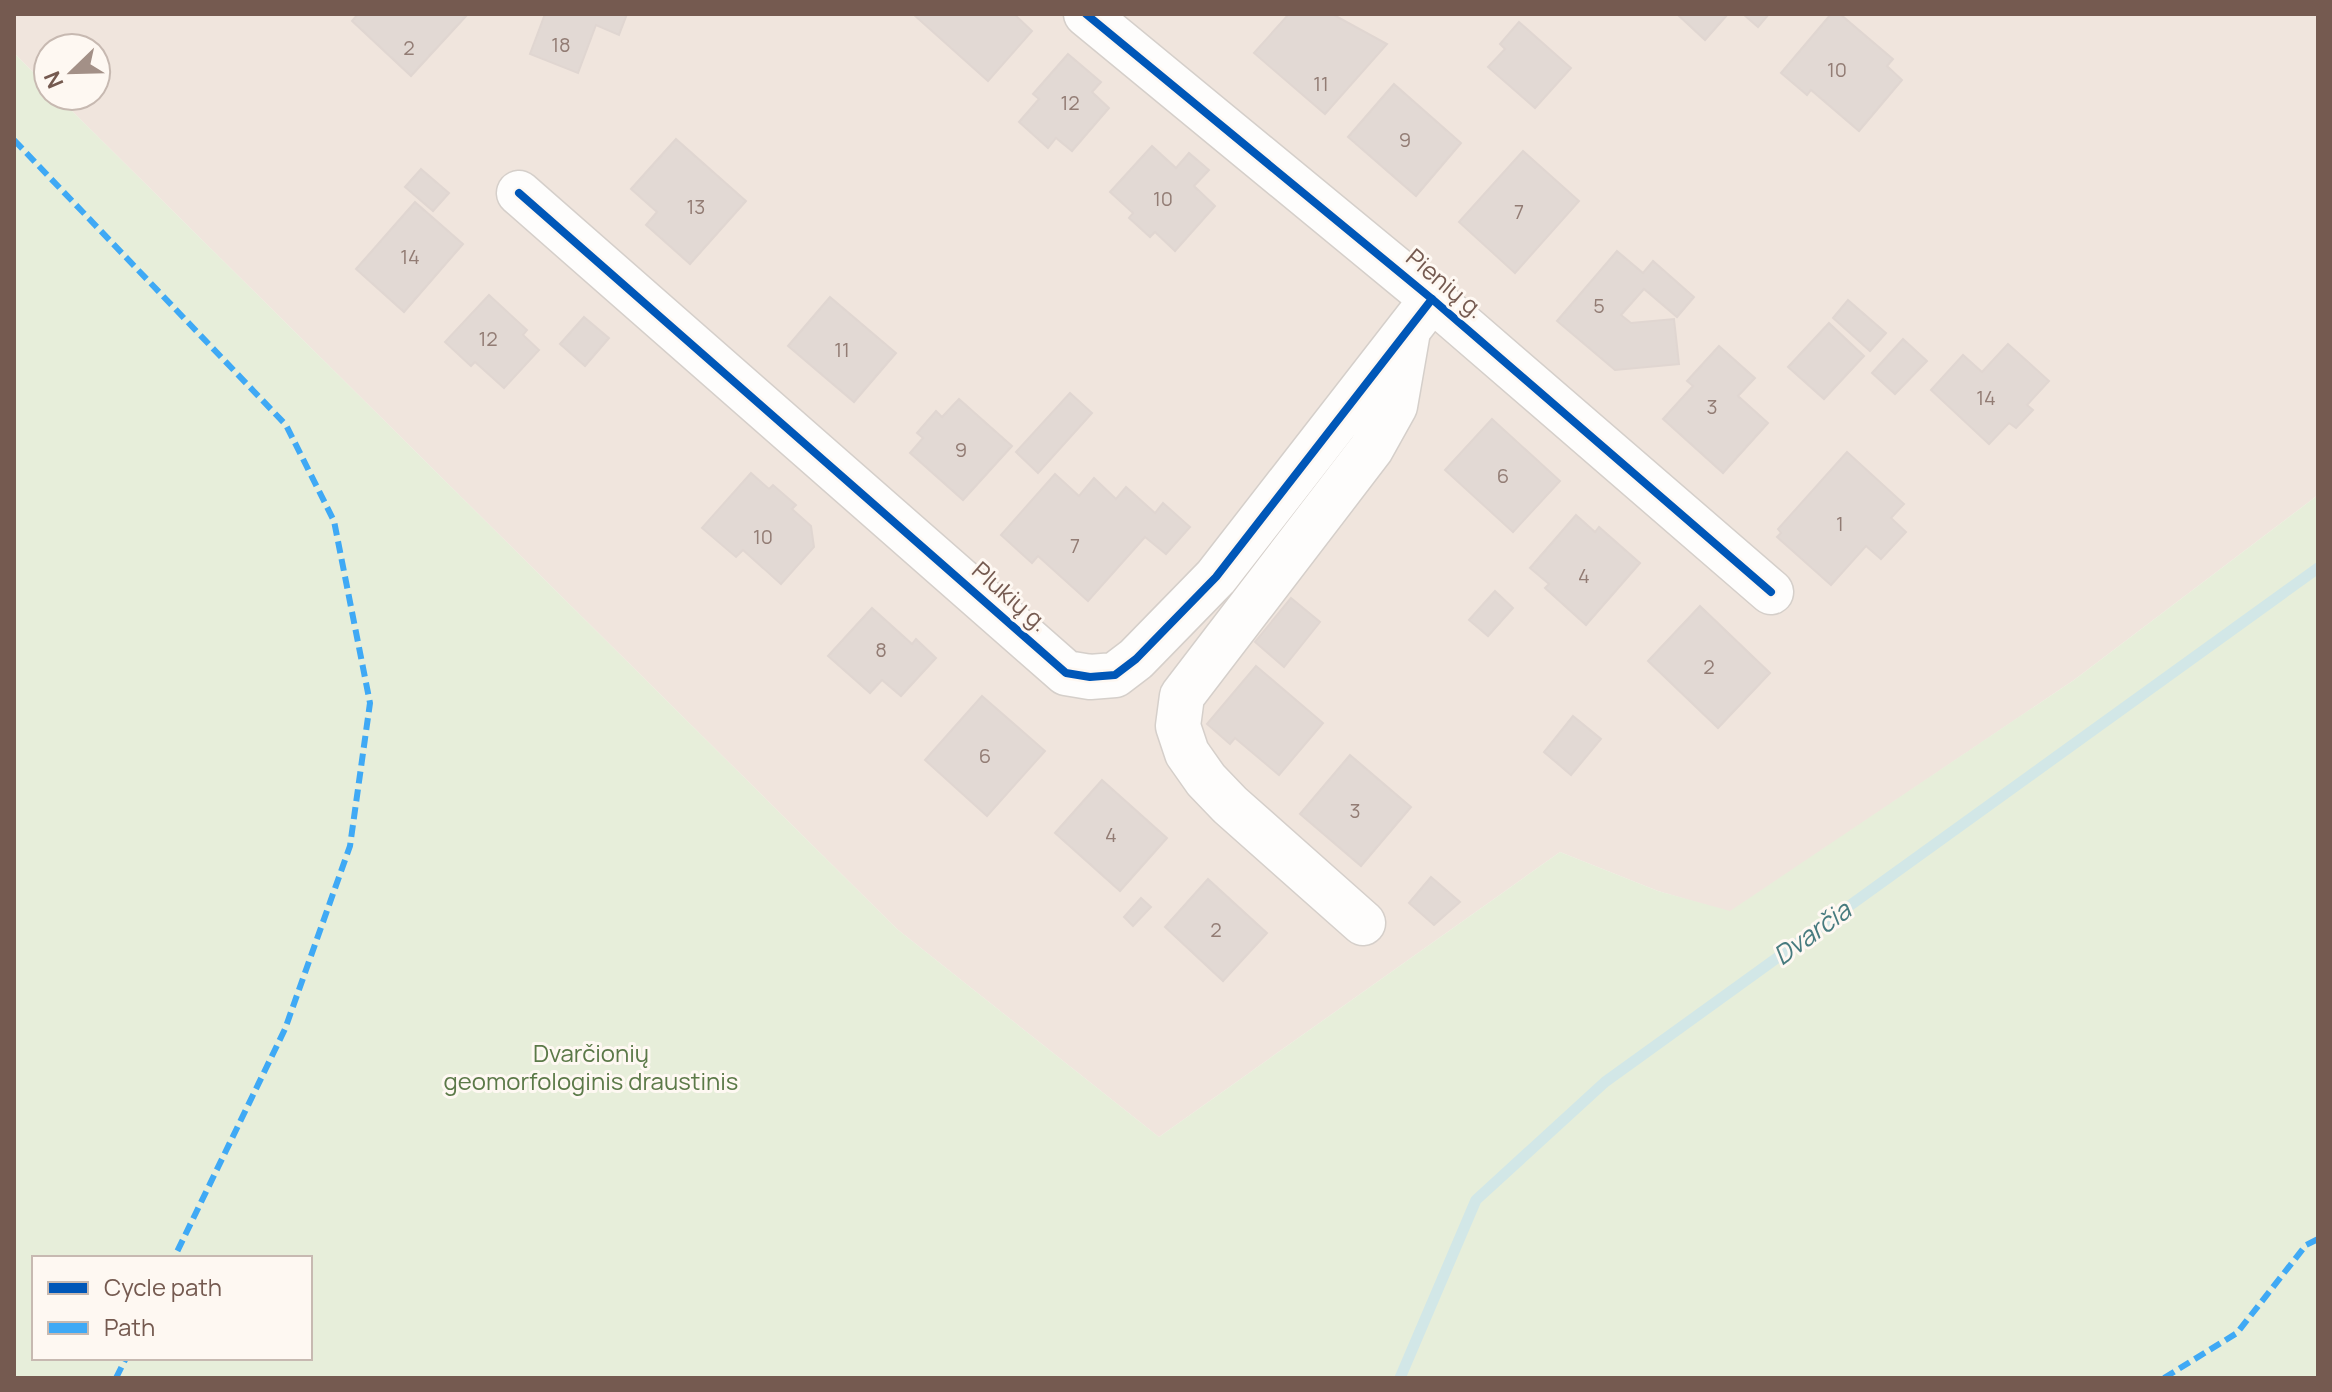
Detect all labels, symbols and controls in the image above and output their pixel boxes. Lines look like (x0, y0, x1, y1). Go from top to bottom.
house number: 18 (551, 31, 571, 58)
north arrow (32, 32, 112, 112)
house number: 2 (403, 34, 415, 61)
house number: 10 (1827, 56, 1847, 83)
text: N (37, 67, 70, 93)
house number: 11 (1313, 70, 1329, 97)
house number: 12 (1060, 89, 1080, 116)
house number: 9 (1399, 126, 1411, 153)
house number: 10 (1153, 185, 1173, 212)
house number: 13 (687, 193, 705, 220)
house number: 7 (1514, 198, 1524, 225)
street label: Pienių g. (1400, 240, 1492, 325)
house number: 14 (400, 243, 420, 270)
house number: 5 (1593, 292, 1605, 319)
house number: 12 (478, 325, 498, 352)
house number: 11 (834, 336, 850, 363)
house number: 14 (1976, 384, 1996, 411)
house number: 3 (1706, 393, 1718, 420)
house number: 9 (955, 436, 967, 463)
house number: 6 (1497, 462, 1509, 489)
house number: 1 (1836, 510, 1844, 537)
house number: 10 (753, 523, 773, 550)
house number: 7 (1070, 532, 1080, 559)
street label: Plukių g. (966, 553, 1056, 638)
house number: 4 (1578, 562, 1590, 589)
house number: 8 (875, 636, 887, 663)
house number: 2 (1703, 653, 1715, 680)
house number: 6 (979, 742, 991, 769)
house number: 3 (1349, 797, 1361, 824)
house number: 4 (1105, 821, 1117, 848)
water label: Dvarčia (1765, 891, 1859, 973)
house number: 2 (1210, 916, 1222, 943)
park label: Dvarčionių geomorfologinis draustinis (444, 1036, 738, 1097)
legend (32, 1256, 312, 1360)
text: Cycle path (104, 1270, 222, 1303)
text: Path (104, 1310, 155, 1343)

